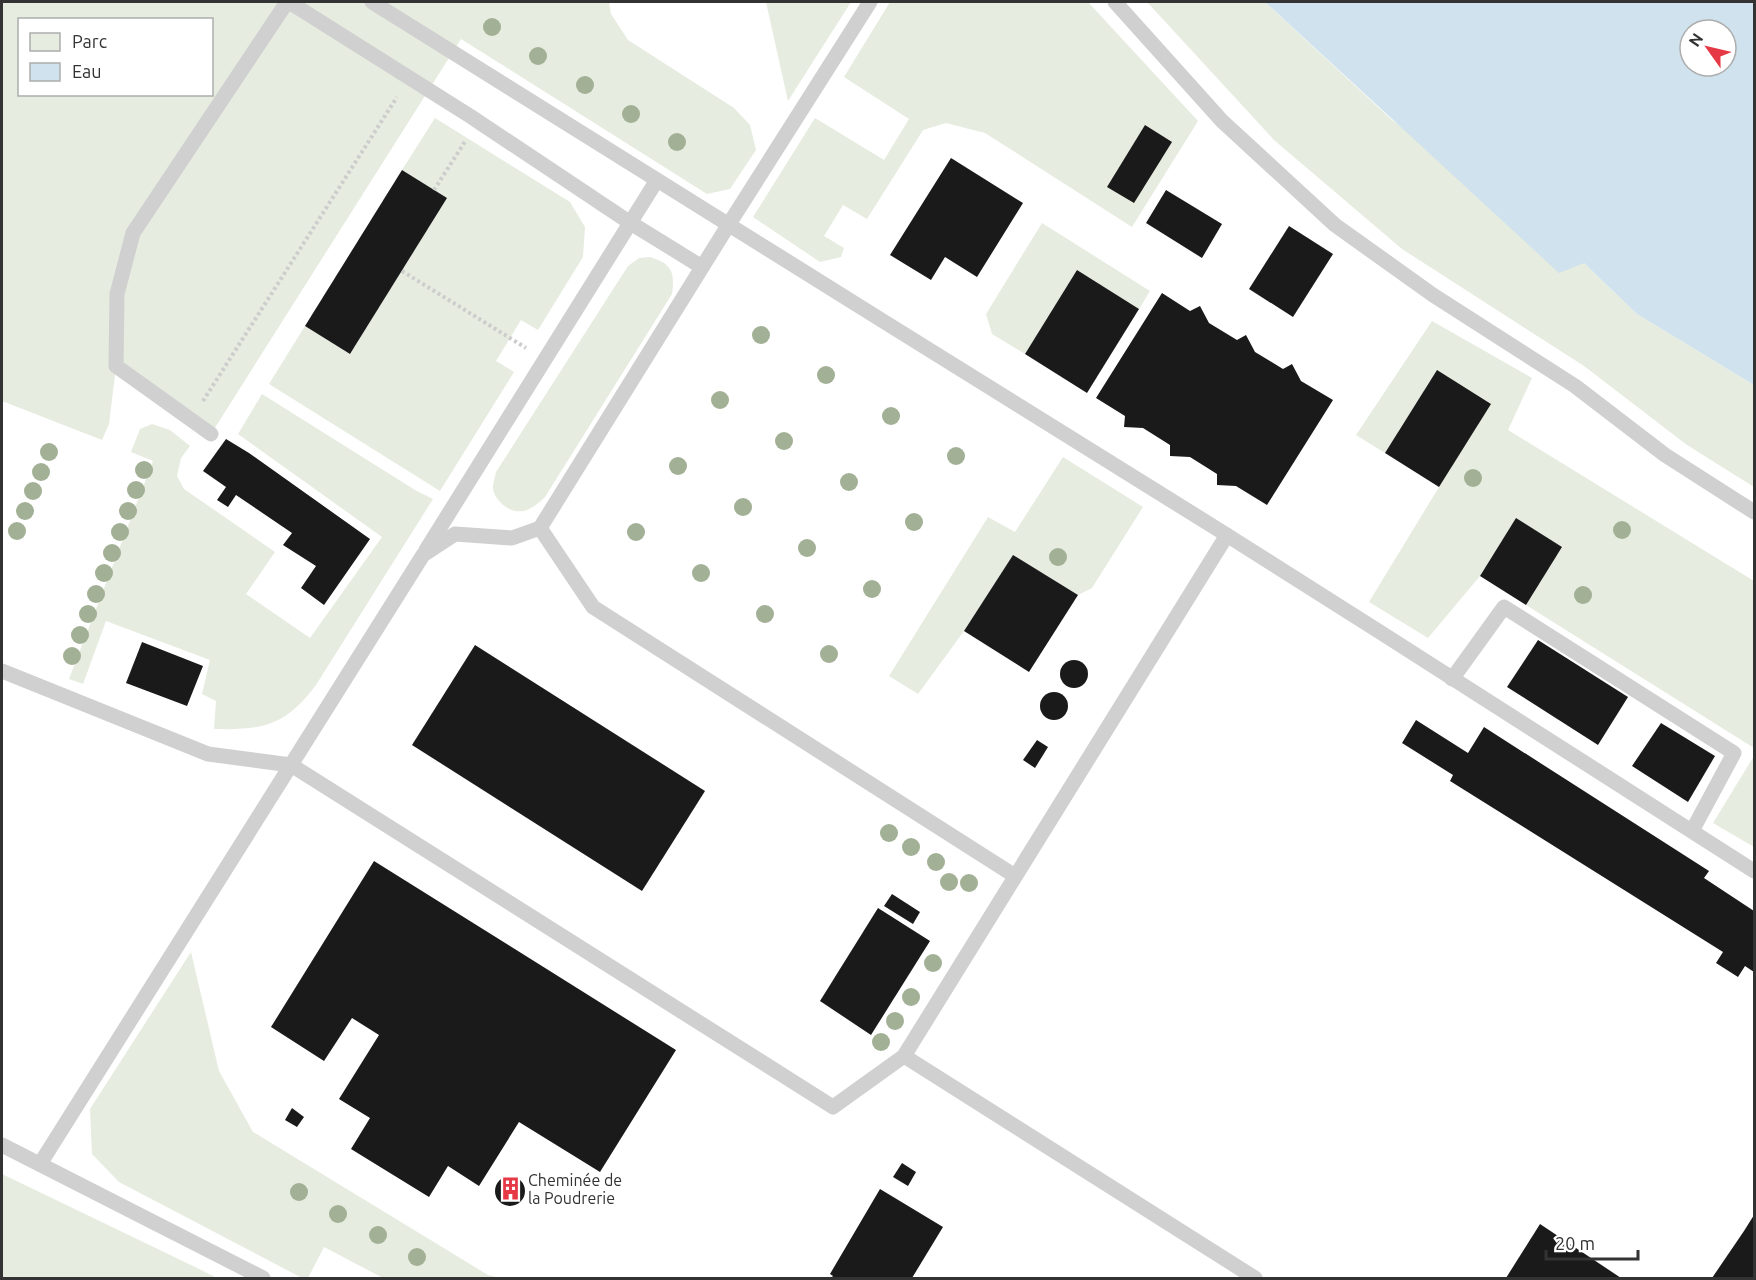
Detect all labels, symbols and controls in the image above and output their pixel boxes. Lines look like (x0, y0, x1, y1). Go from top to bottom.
legend (18, 18, 213, 96)
north arrow (1678, 18, 1738, 78)
text: N (1685, 30, 1706, 50)
text: Parc (72, 31, 107, 51)
text: Eau (72, 61, 102, 81)
place label: Cheminée de la Poudrerie (528, 1171, 622, 1207)
building icon: Cheminée de la Poudrerie (497, 1176, 523, 1202)
scale bar (1546, 1223, 1638, 1261)
text: 20 m (1555, 1233, 1595, 1253)

